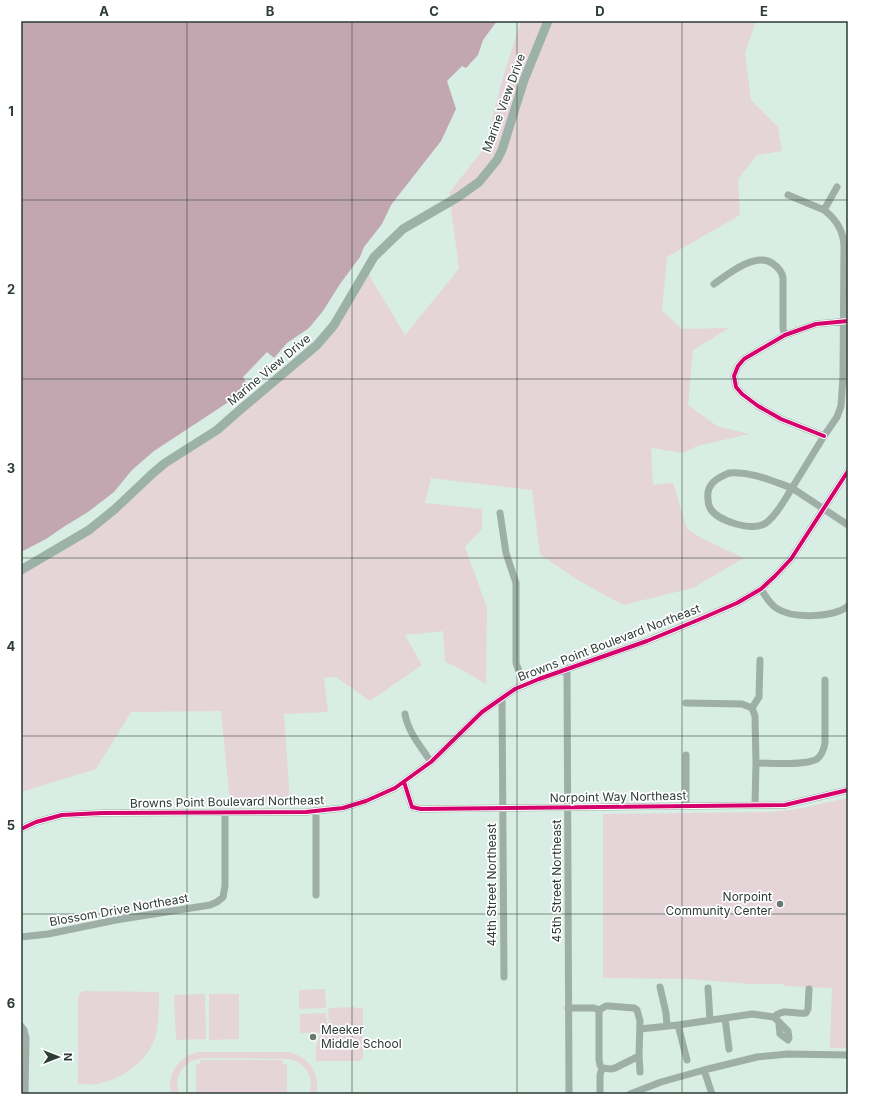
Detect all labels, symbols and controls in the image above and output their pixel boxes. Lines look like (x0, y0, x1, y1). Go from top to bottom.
text: A (99, 3, 109, 19)
text: B (266, 3, 275, 19)
text: C (429, 3, 439, 19)
text: D (595, 3, 605, 19)
text: E (760, 3, 768, 19)
street label: Marine View Drive (479, 52, 528, 154)
text: 1 (8, 103, 14, 119)
text: 2 (7, 281, 15, 297)
street label: Marine View Drive (224, 331, 313, 409)
text: 3 (7, 460, 15, 476)
street label: Browns Point Boulevard Northeast (515, 601, 702, 684)
text: 4 (7, 638, 16, 654)
street label: Norpoint Way Northeast (549, 788, 687, 805)
street label: Browns Point Boulevard Northeast (130, 792, 324, 811)
text: 5 (7, 817, 15, 833)
street label: 45th Street Northeast (549, 820, 564, 942)
street label: 44th Street Northeast (484, 823, 499, 947)
place label: Norpoint Community Center (665, 889, 772, 918)
street label: Blossom Drive Northeast (48, 890, 190, 929)
marker: Norpoint Community Center (775, 899, 785, 909)
text: 6 (7, 995, 15, 1011)
place label: Meeker Middle School (321, 1022, 402, 1051)
marker: Meeker Middle School (308, 1032, 318, 1042)
north arrow (38, 1037, 78, 1077)
text: N (61, 1053, 75, 1061)

